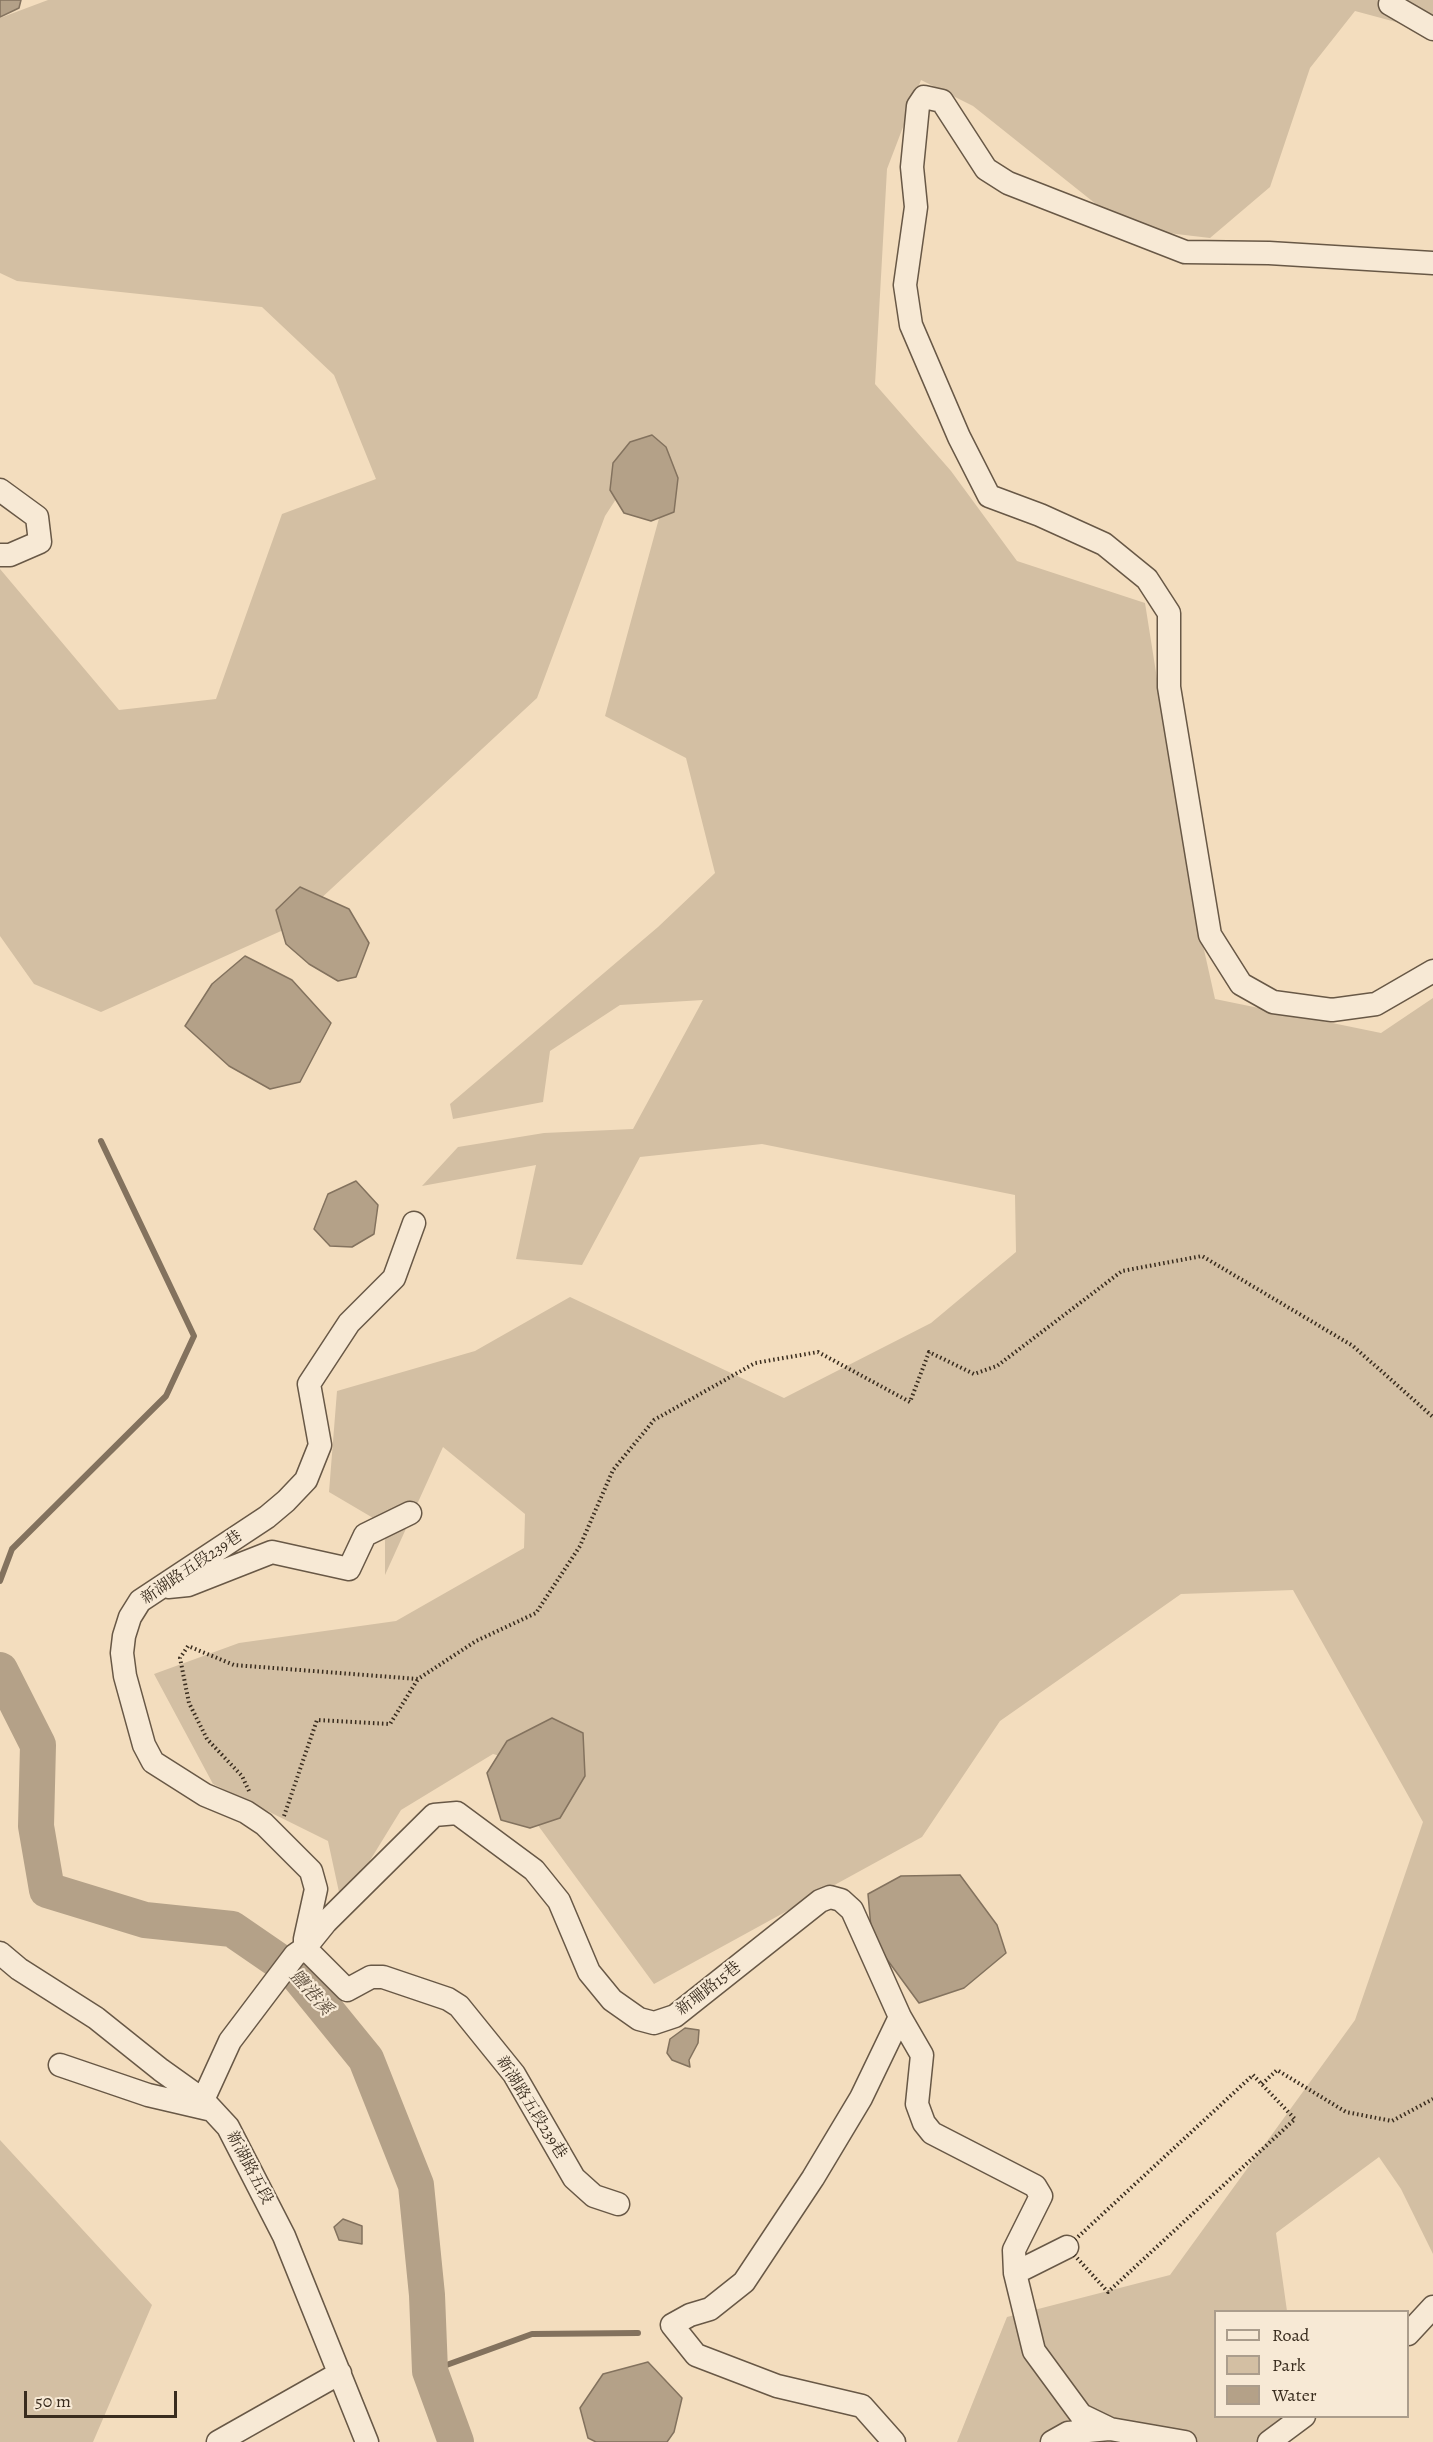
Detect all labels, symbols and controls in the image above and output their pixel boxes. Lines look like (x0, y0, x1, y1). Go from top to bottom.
street label: 新湖路五段239巷 (138, 1527, 246, 1609)
street label: 新珊路15巷 (673, 1958, 745, 2020)
water label: 鹽港溪 (284, 1966, 336, 2020)
street label: 新湖路五段239巷 (492, 2053, 570, 2163)
street label: 新湖路五段 (222, 2128, 276, 2208)
legend (1214, 2310, 1409, 2418)
text: Road (1272, 2323, 1309, 2347)
text: Park (1272, 2353, 1306, 2377)
scale bar (27, 2379, 180, 2417)
text: Water (1272, 2383, 1317, 2407)
text: 50 m (35, 2389, 71, 2413)

